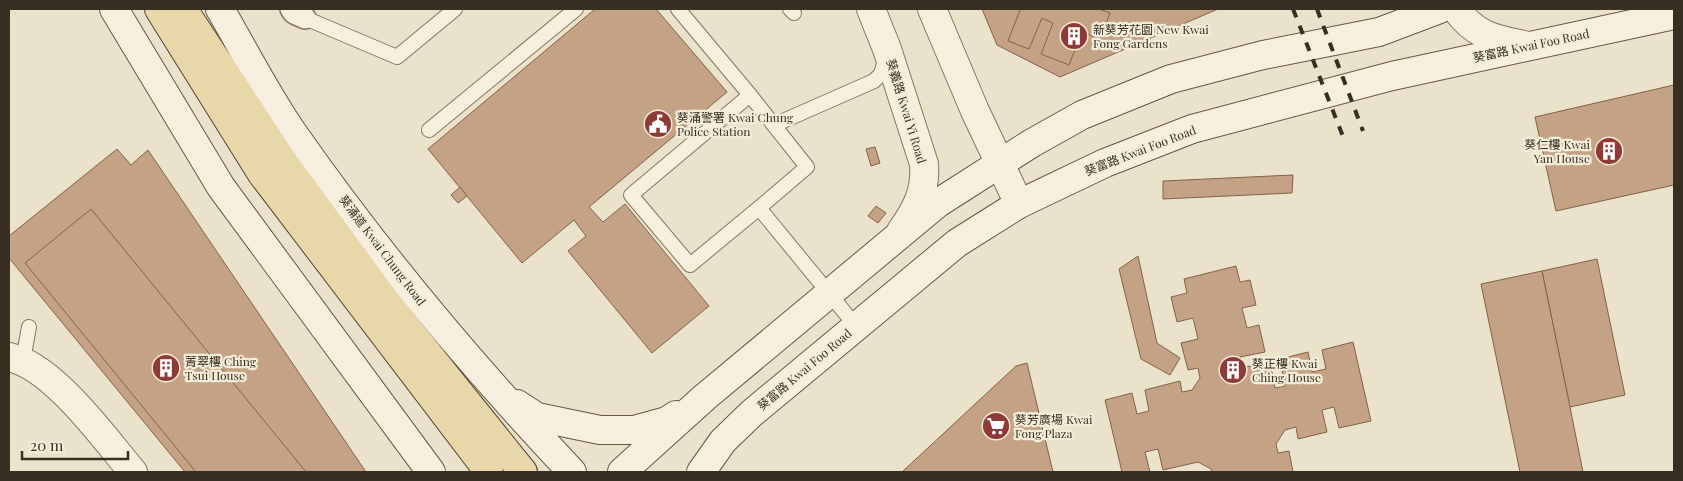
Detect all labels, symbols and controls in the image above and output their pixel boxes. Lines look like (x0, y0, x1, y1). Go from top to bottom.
building icon: 新葵芳花園 New Kwai Fong Gardens (1059, 21, 1089, 51)
place label: 新葵芳花園 New Kwai Fong Gardens (1093, 21, 1209, 51)
street label: 葵富路 Kwai Foo Road (1471, 25, 1591, 65)
street label: 葵義路 Kwai Yi Road (883, 57, 931, 165)
public building icon: 葵涌警署 Kwai Chung Police Station (643, 109, 673, 139)
place label: 葵涌警署 Kwai Chung Police Station (677, 109, 794, 139)
street label: 葵富路 Kwai Foo Road (1082, 121, 1198, 179)
place label: 葵仁樓 Kwai Yan House (1524, 136, 1590, 166)
building icon: 葵仁樓 Kwai Yan House (1594, 136, 1624, 166)
street label: 葵涌道 Kwai Chung Road (336, 191, 430, 309)
street label: 葵富路 Kwai Foo Road (753, 325, 855, 413)
building icon: 菁翠樓 Ching Tsui House (151, 353, 181, 383)
place label: 菁翠樓 Ching Tsui House (185, 353, 257, 383)
building icon: 葵正樓 Kwai Ching House (1218, 355, 1248, 385)
place label: 葵正樓 Kwai Ching House (1252, 355, 1321, 385)
supermarket icon: 葵芳廣場 Kwai Fong Plaza (981, 411, 1011, 441)
place label: 葵芳廣場 Kwai Fong Plaza (1015, 411, 1093, 441)
scale bar (22, 428, 129, 460)
text: 20 m (30, 435, 64, 455)

